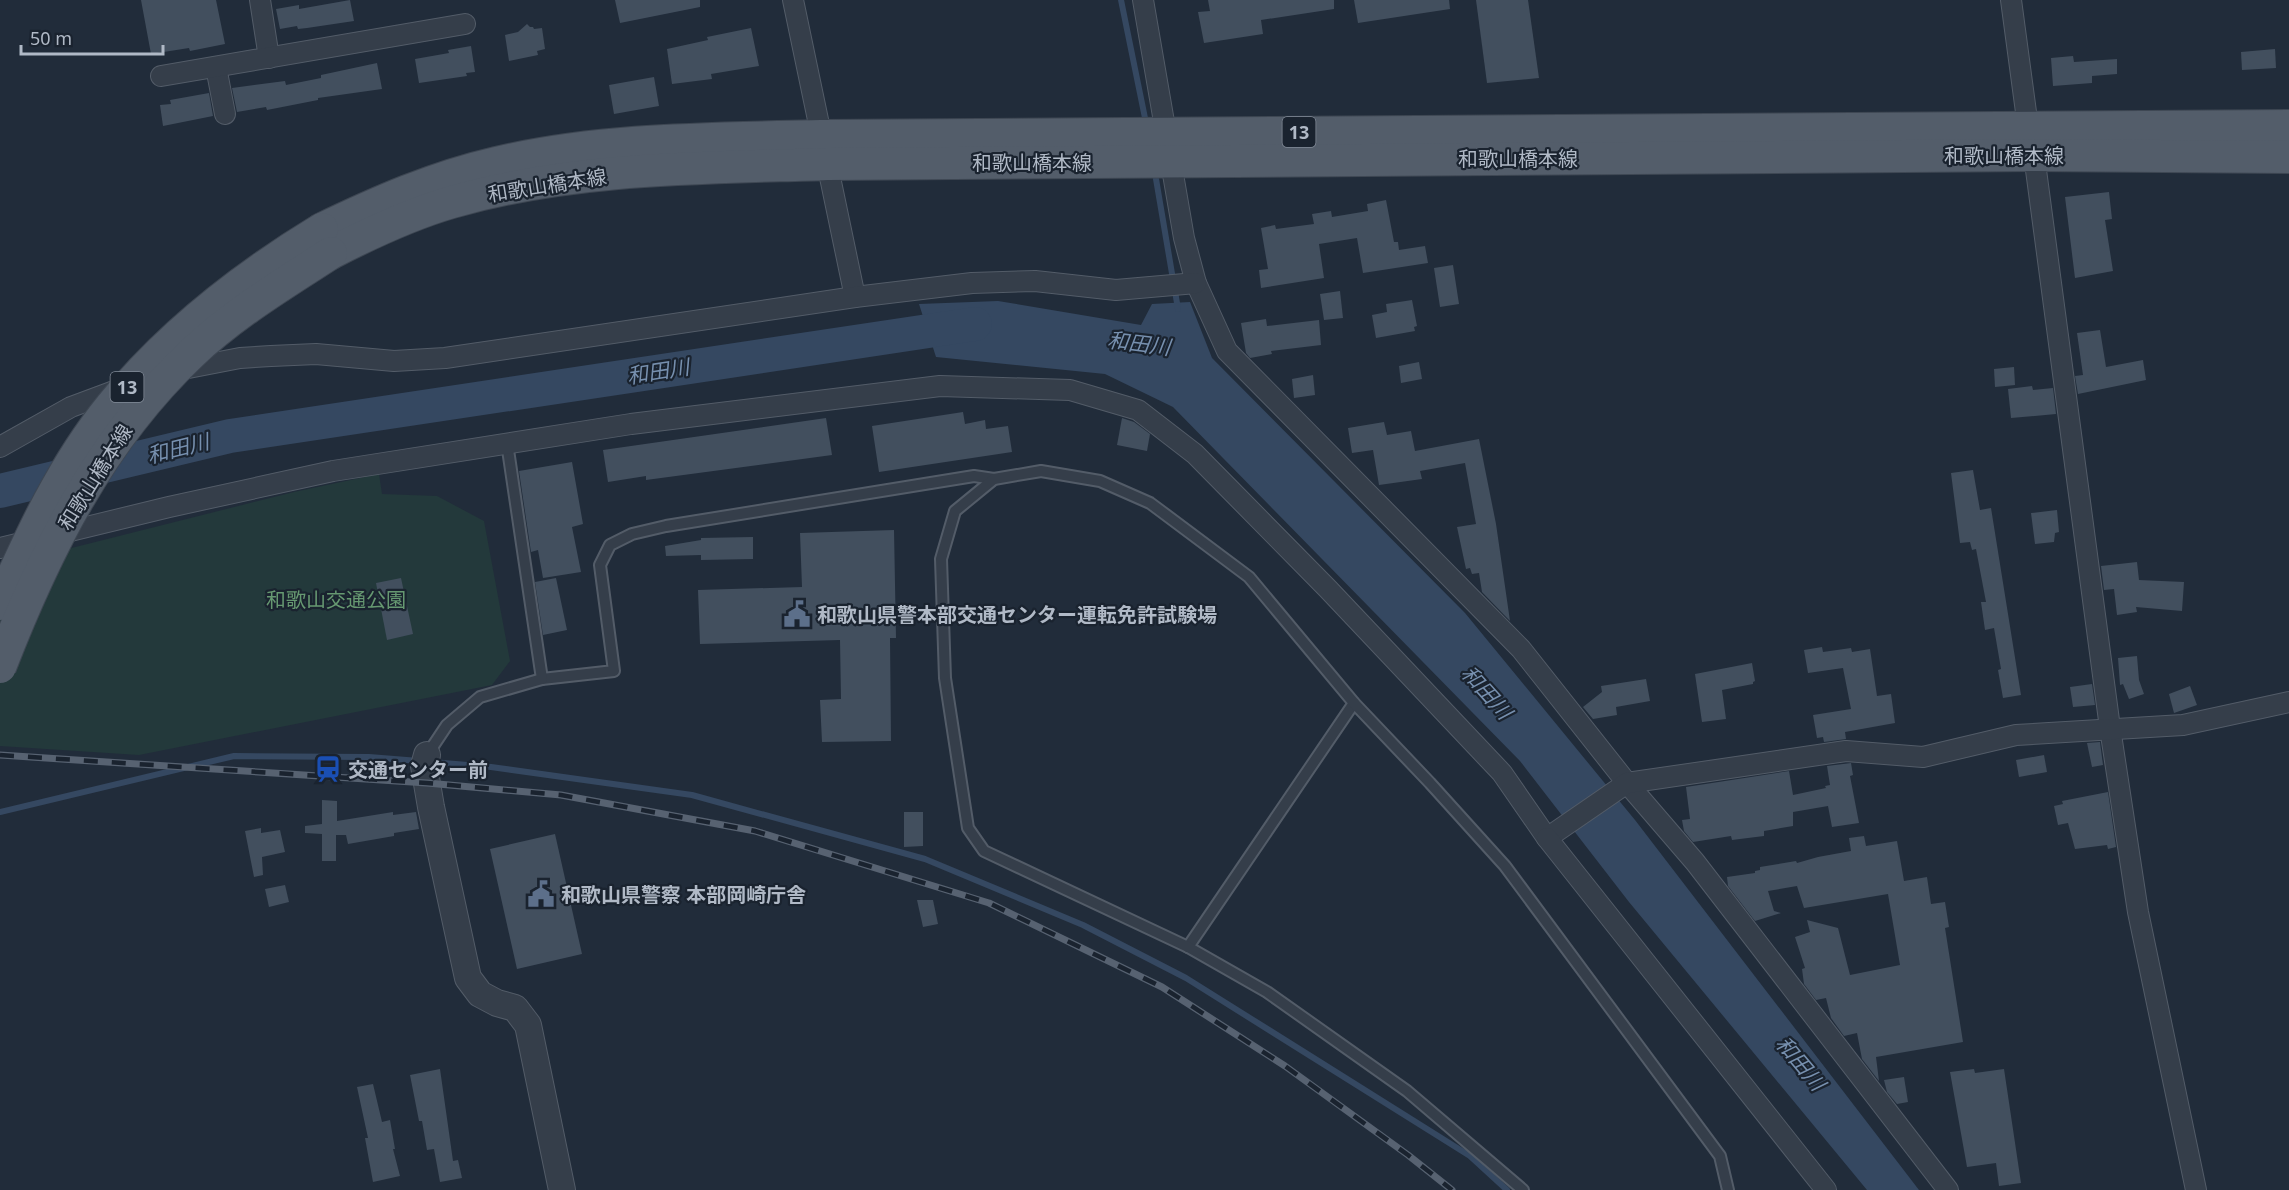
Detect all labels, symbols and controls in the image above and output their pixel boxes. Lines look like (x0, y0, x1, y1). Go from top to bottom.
scale bar (21, 18, 164, 56)
text: 50 m (30, 26, 72, 50)
road number: 13 (1282, 117, 1316, 147)
street label: 和歌山橋本線 (1944, 142, 2064, 169)
street label: 和歌山橋本線 (1458, 145, 1578, 172)
street label: 和歌山橋本線 (972, 149, 1092, 176)
street label: 和歌山橋本線 (486, 162, 608, 208)
water label: 和田川 (1106, 325, 1174, 361)
water label: 和田川 (625, 352, 693, 390)
road number: 13 (110, 372, 144, 402)
street label: 和歌山橋本線 (52, 419, 138, 535)
water label: 和田川 (144, 426, 214, 469)
park label: 和歌山交通公園 (266, 586, 406, 613)
public building icon: 和歌山県警本部交通センター運転免許試験場 (782, 599, 812, 629)
place label: 和歌山県警本部交通センター運転免許試験場 (817, 601, 1217, 628)
water label: 和田川 (1456, 659, 1520, 726)
station icon: 交通センター前 (313, 754, 343, 784)
place label: 交通センター前 (348, 756, 488, 783)
public building icon: 和歌山県警察 本部岡崎庁舎 (526, 879, 556, 909)
place label: 和歌山県警察 本部岡崎庁舎 (561, 881, 806, 908)
water label: 和田川 (1770, 1030, 1833, 1098)

